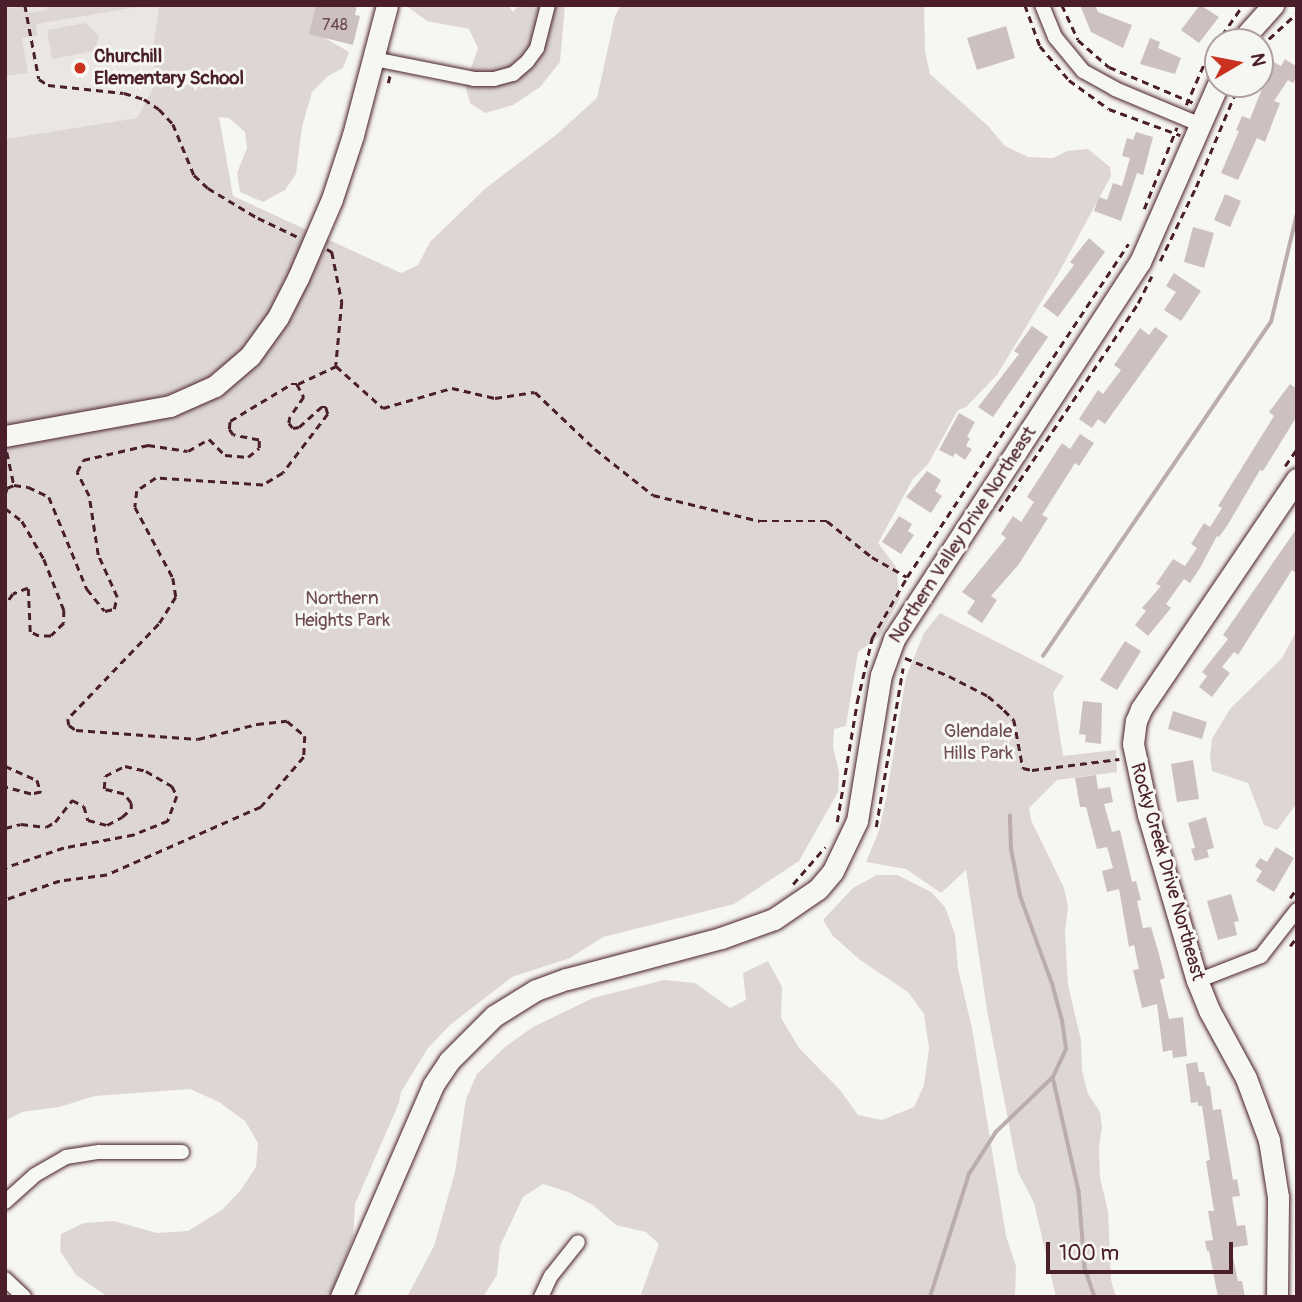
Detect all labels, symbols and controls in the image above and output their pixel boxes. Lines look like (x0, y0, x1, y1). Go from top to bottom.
house number: 748 (322, 15, 348, 35)
north arrow (1204, 28, 1274, 98)
place label: Churchill Elementary School (94, 46, 244, 90)
text: N (1245, 51, 1271, 68)
marker: Churchill Elementary School (72, 60, 88, 76)
street label: Northern Valley Drive Northeast (884, 422, 1042, 648)
park label: Northern Heights Park (294, 588, 390, 632)
park label: Glendale Hills Park (943, 721, 1013, 765)
street label: Rocky Creek Drive Northeast (1125, 761, 1209, 983)
scale bar (1050, 1228, 1237, 1272)
text: 100 m (1059, 1240, 1119, 1267)

